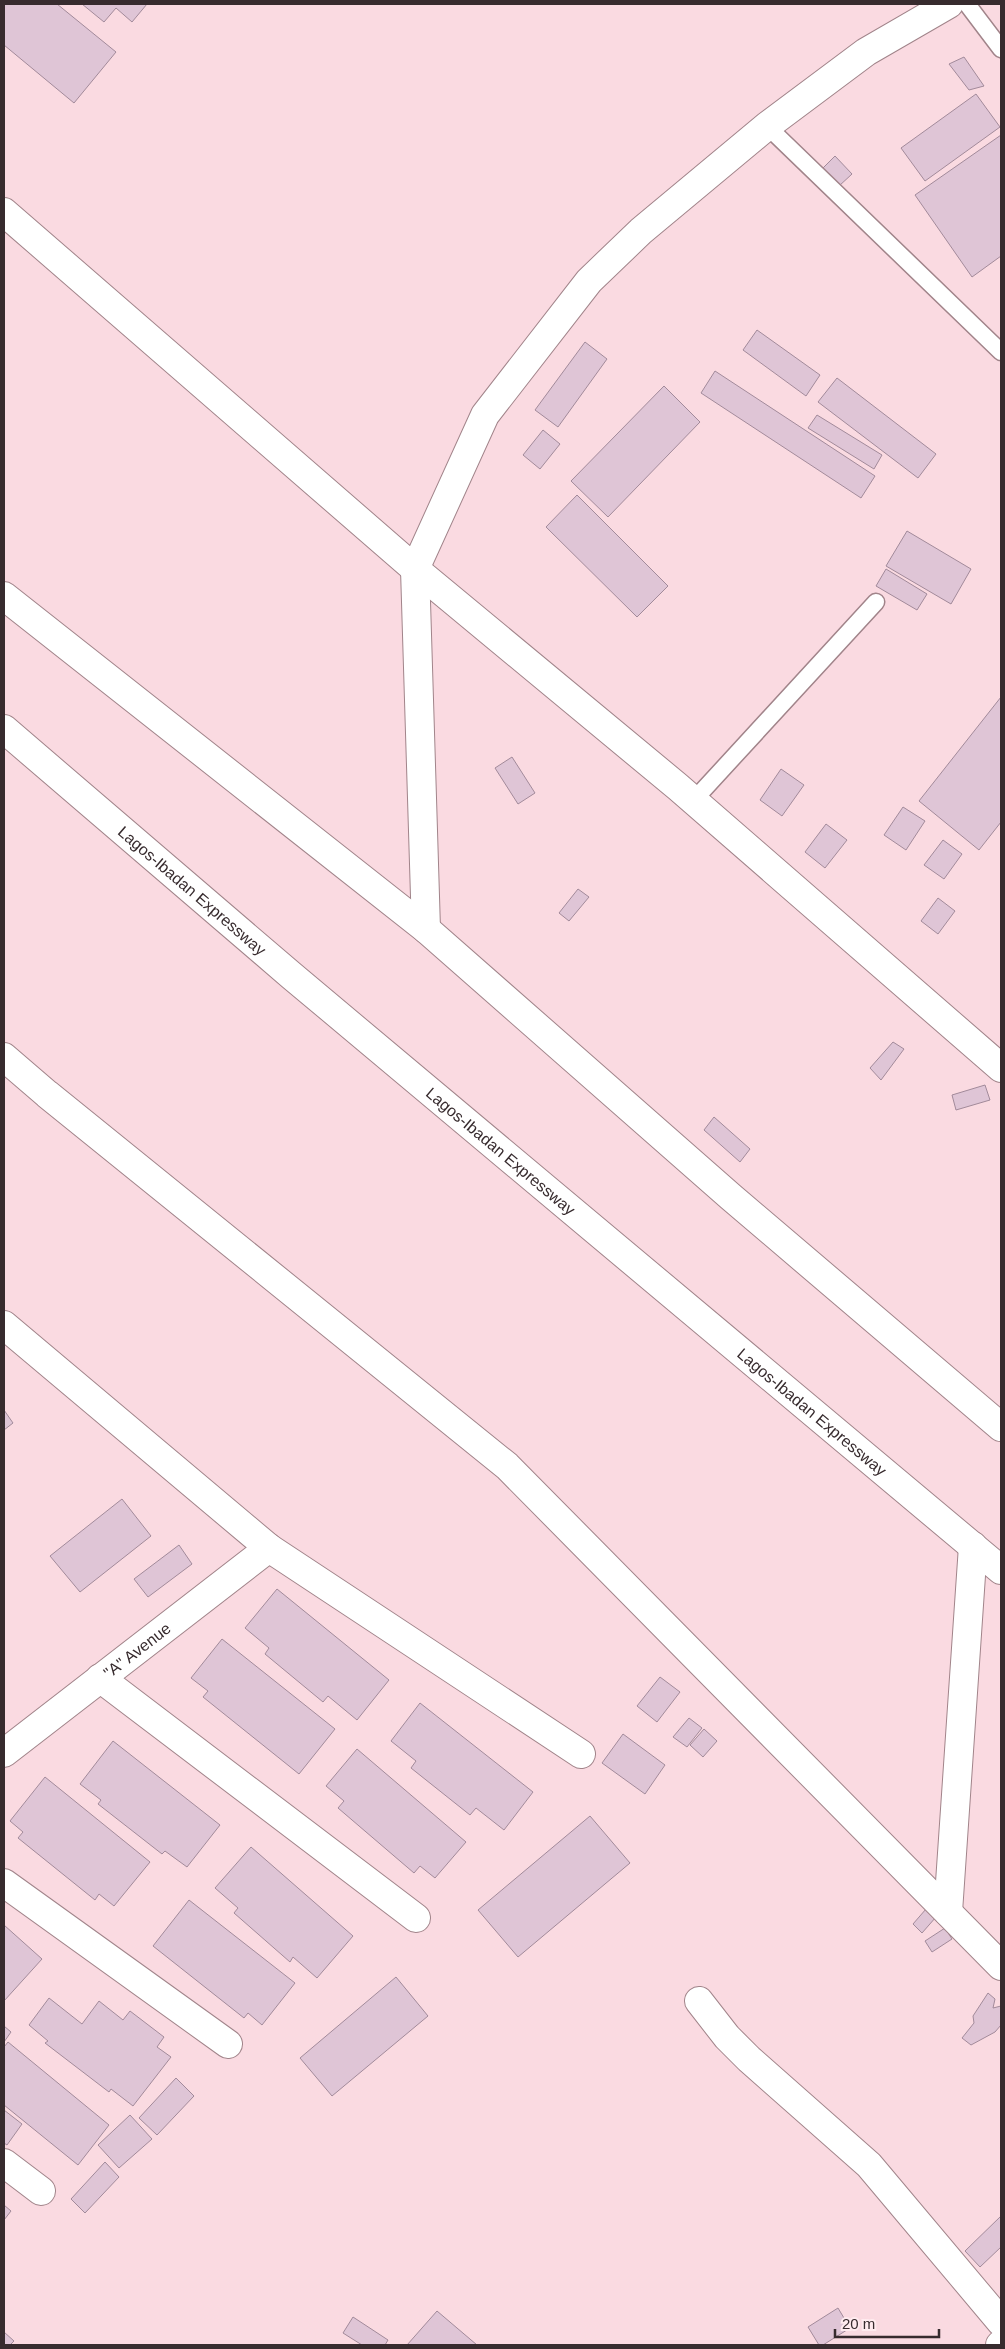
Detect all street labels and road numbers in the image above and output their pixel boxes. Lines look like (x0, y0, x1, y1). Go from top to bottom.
street label: Lagos-Ibadan Expressway (115, 823, 269, 958)
street label: Lagos-Ibadan Expressway (423, 1084, 579, 1218)
street label: Lagos-Ibadan Expressway (734, 1345, 890, 1479)
street label: "A" Avenue (100, 1619, 174, 1681)

